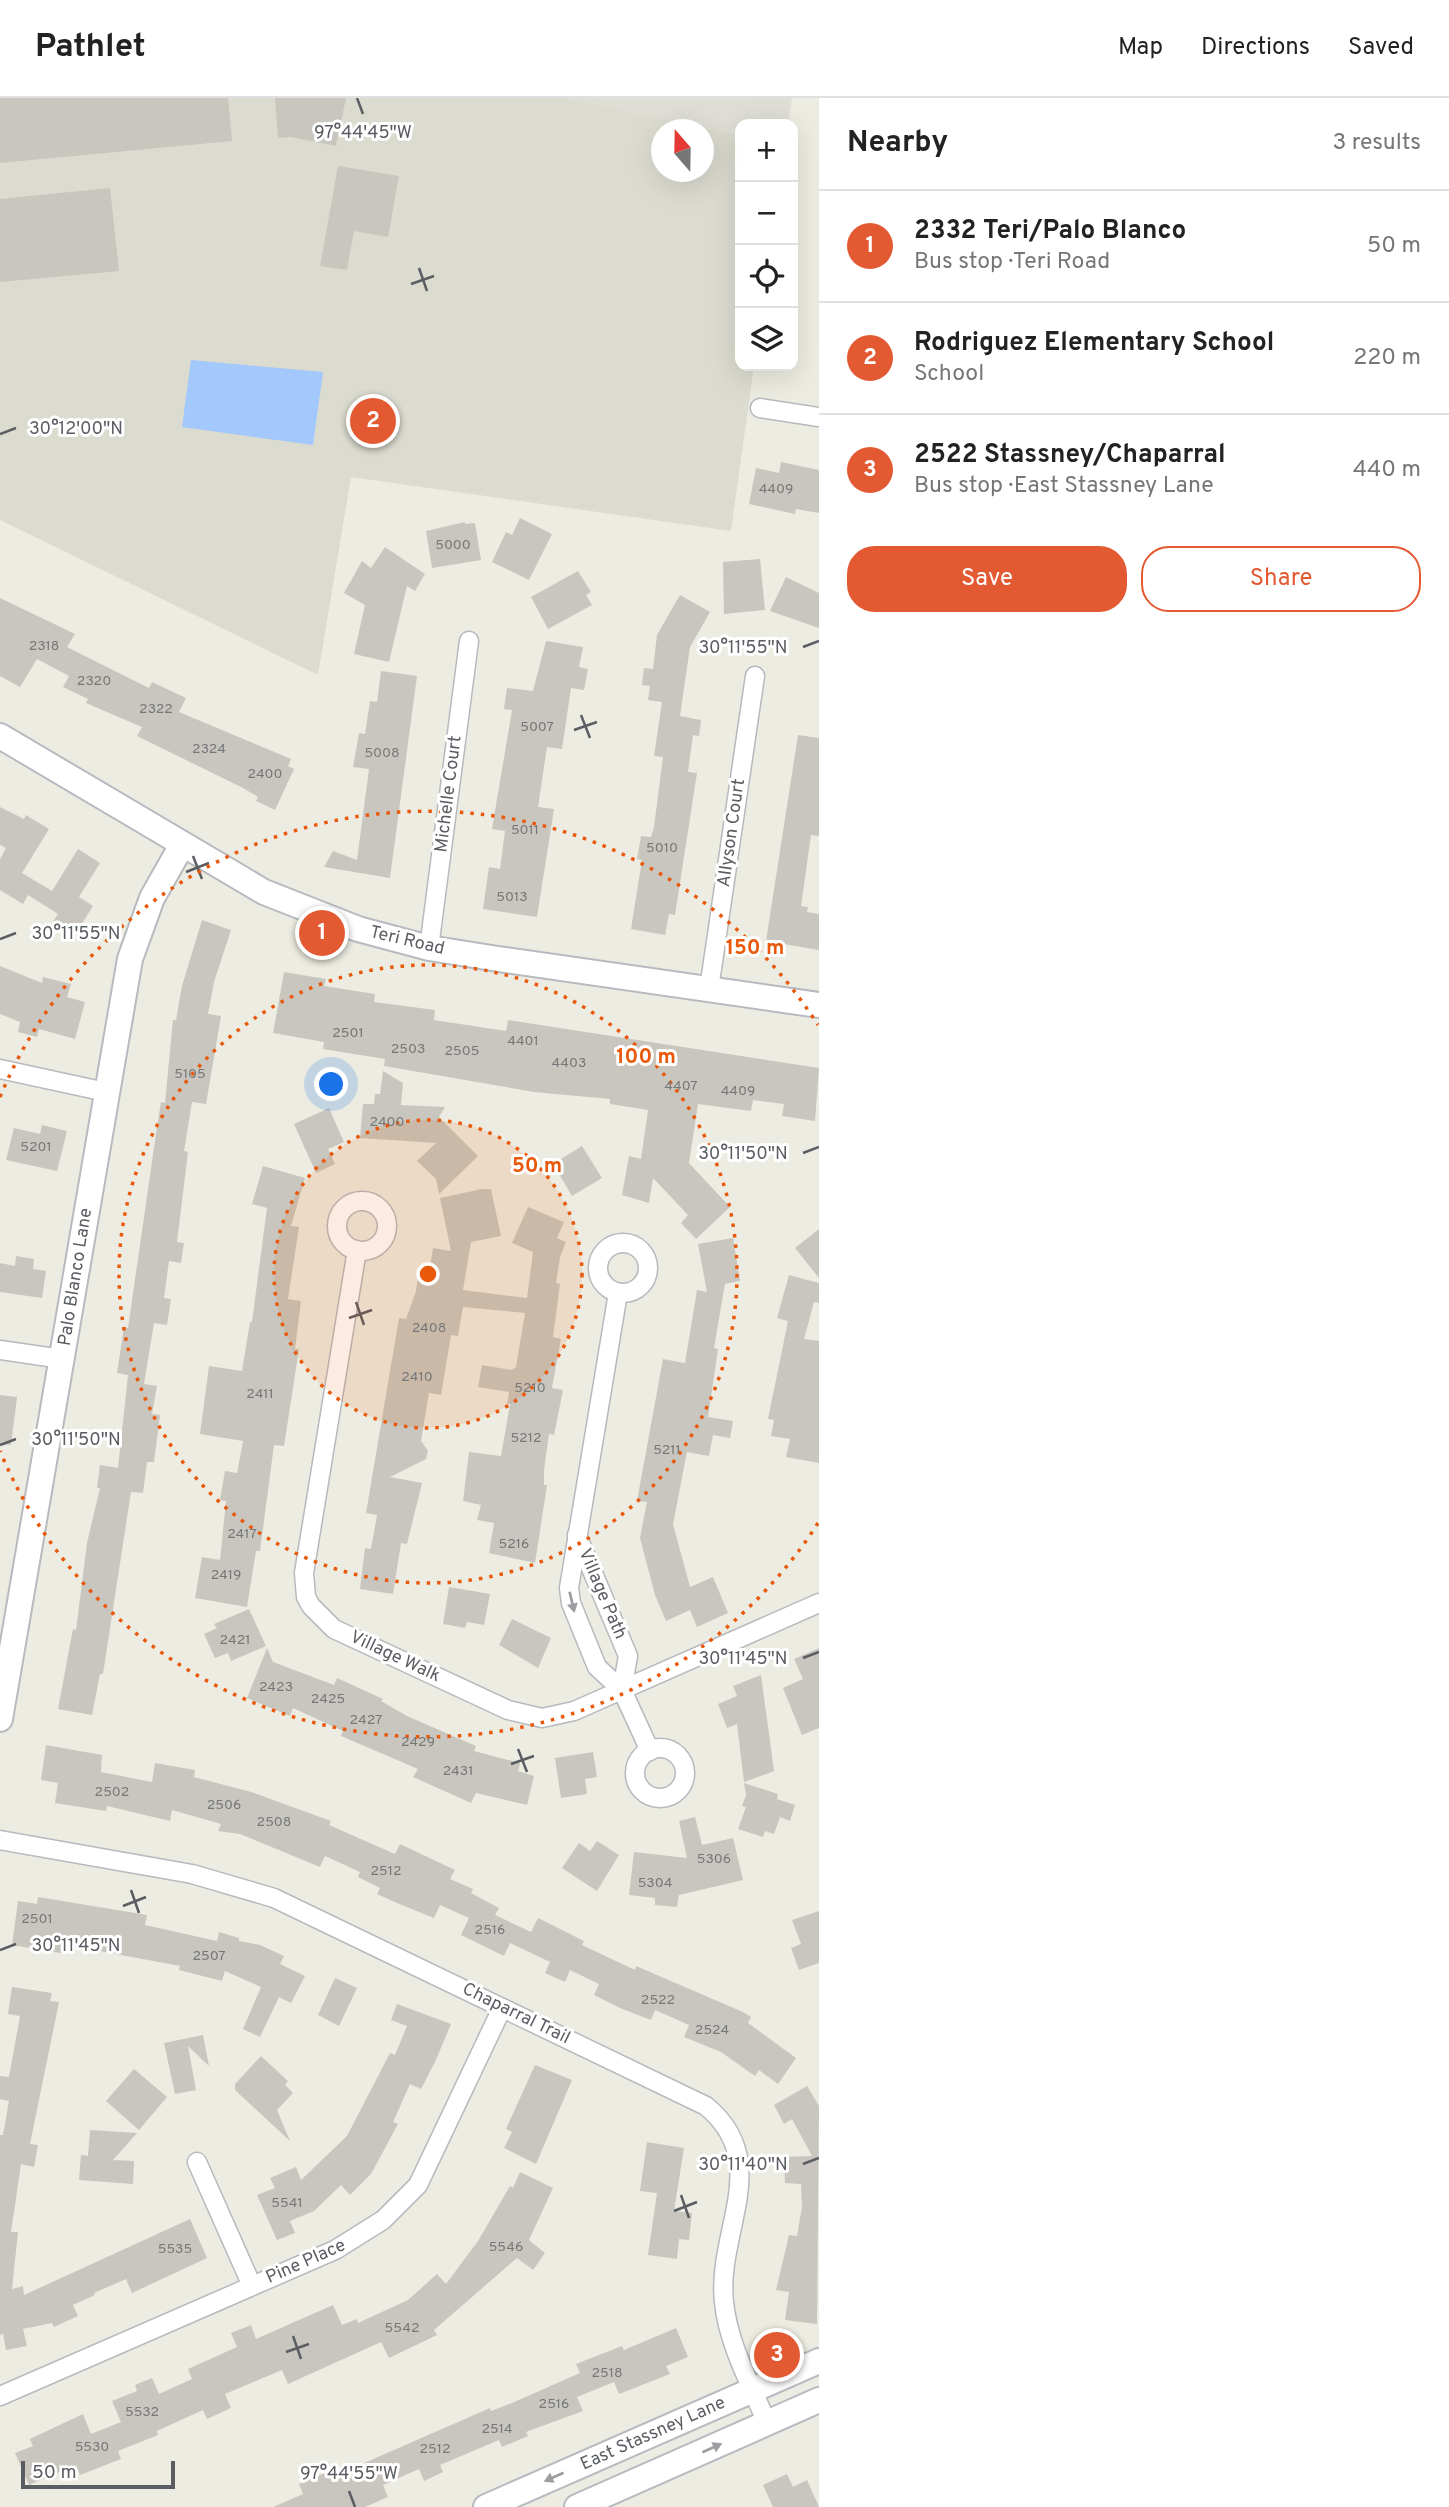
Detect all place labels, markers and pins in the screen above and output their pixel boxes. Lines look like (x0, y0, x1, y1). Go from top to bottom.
pin: 2 (350, 395, 396, 447)
pin: 1 (299, 907, 345, 959)
centre of rings (416, 1262, 440, 1286)
pin: 3 (754, 2329, 800, 2381)

